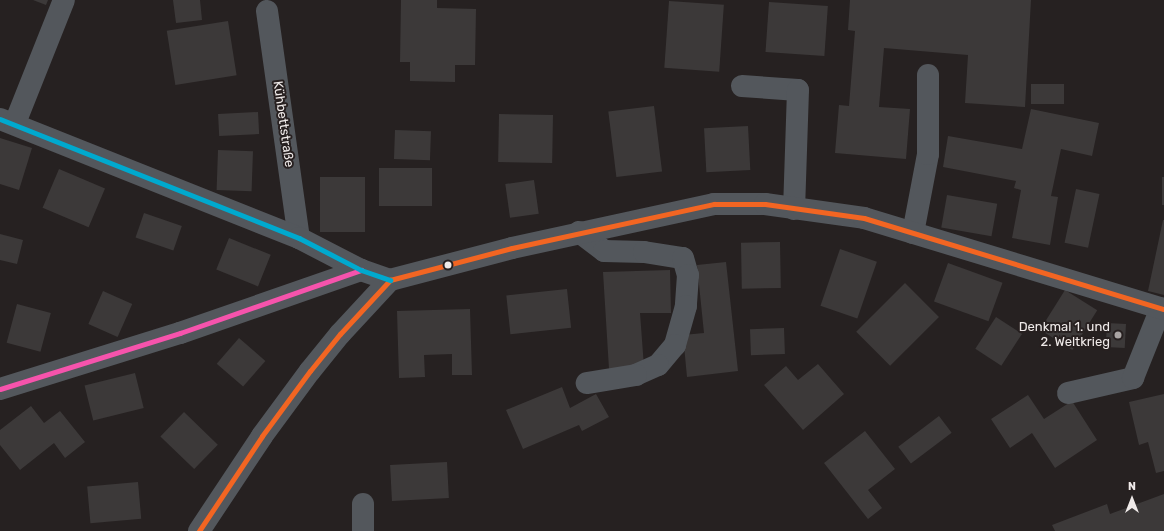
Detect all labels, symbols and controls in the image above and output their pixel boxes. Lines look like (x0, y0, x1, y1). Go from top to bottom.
street label: Kühbettstraße (269, 80, 297, 168)
unlabelled marker (443, 260, 453, 270)
place label: Denkmal 1. und 2. Weltkrieg (1019, 320, 1110, 351)
marker: Denkmal 1. und 2. Weltkrieg (1113, 330, 1123, 340)
north arrow (1112, 479, 1152, 519)
text: N (1128, 480, 1136, 493)

